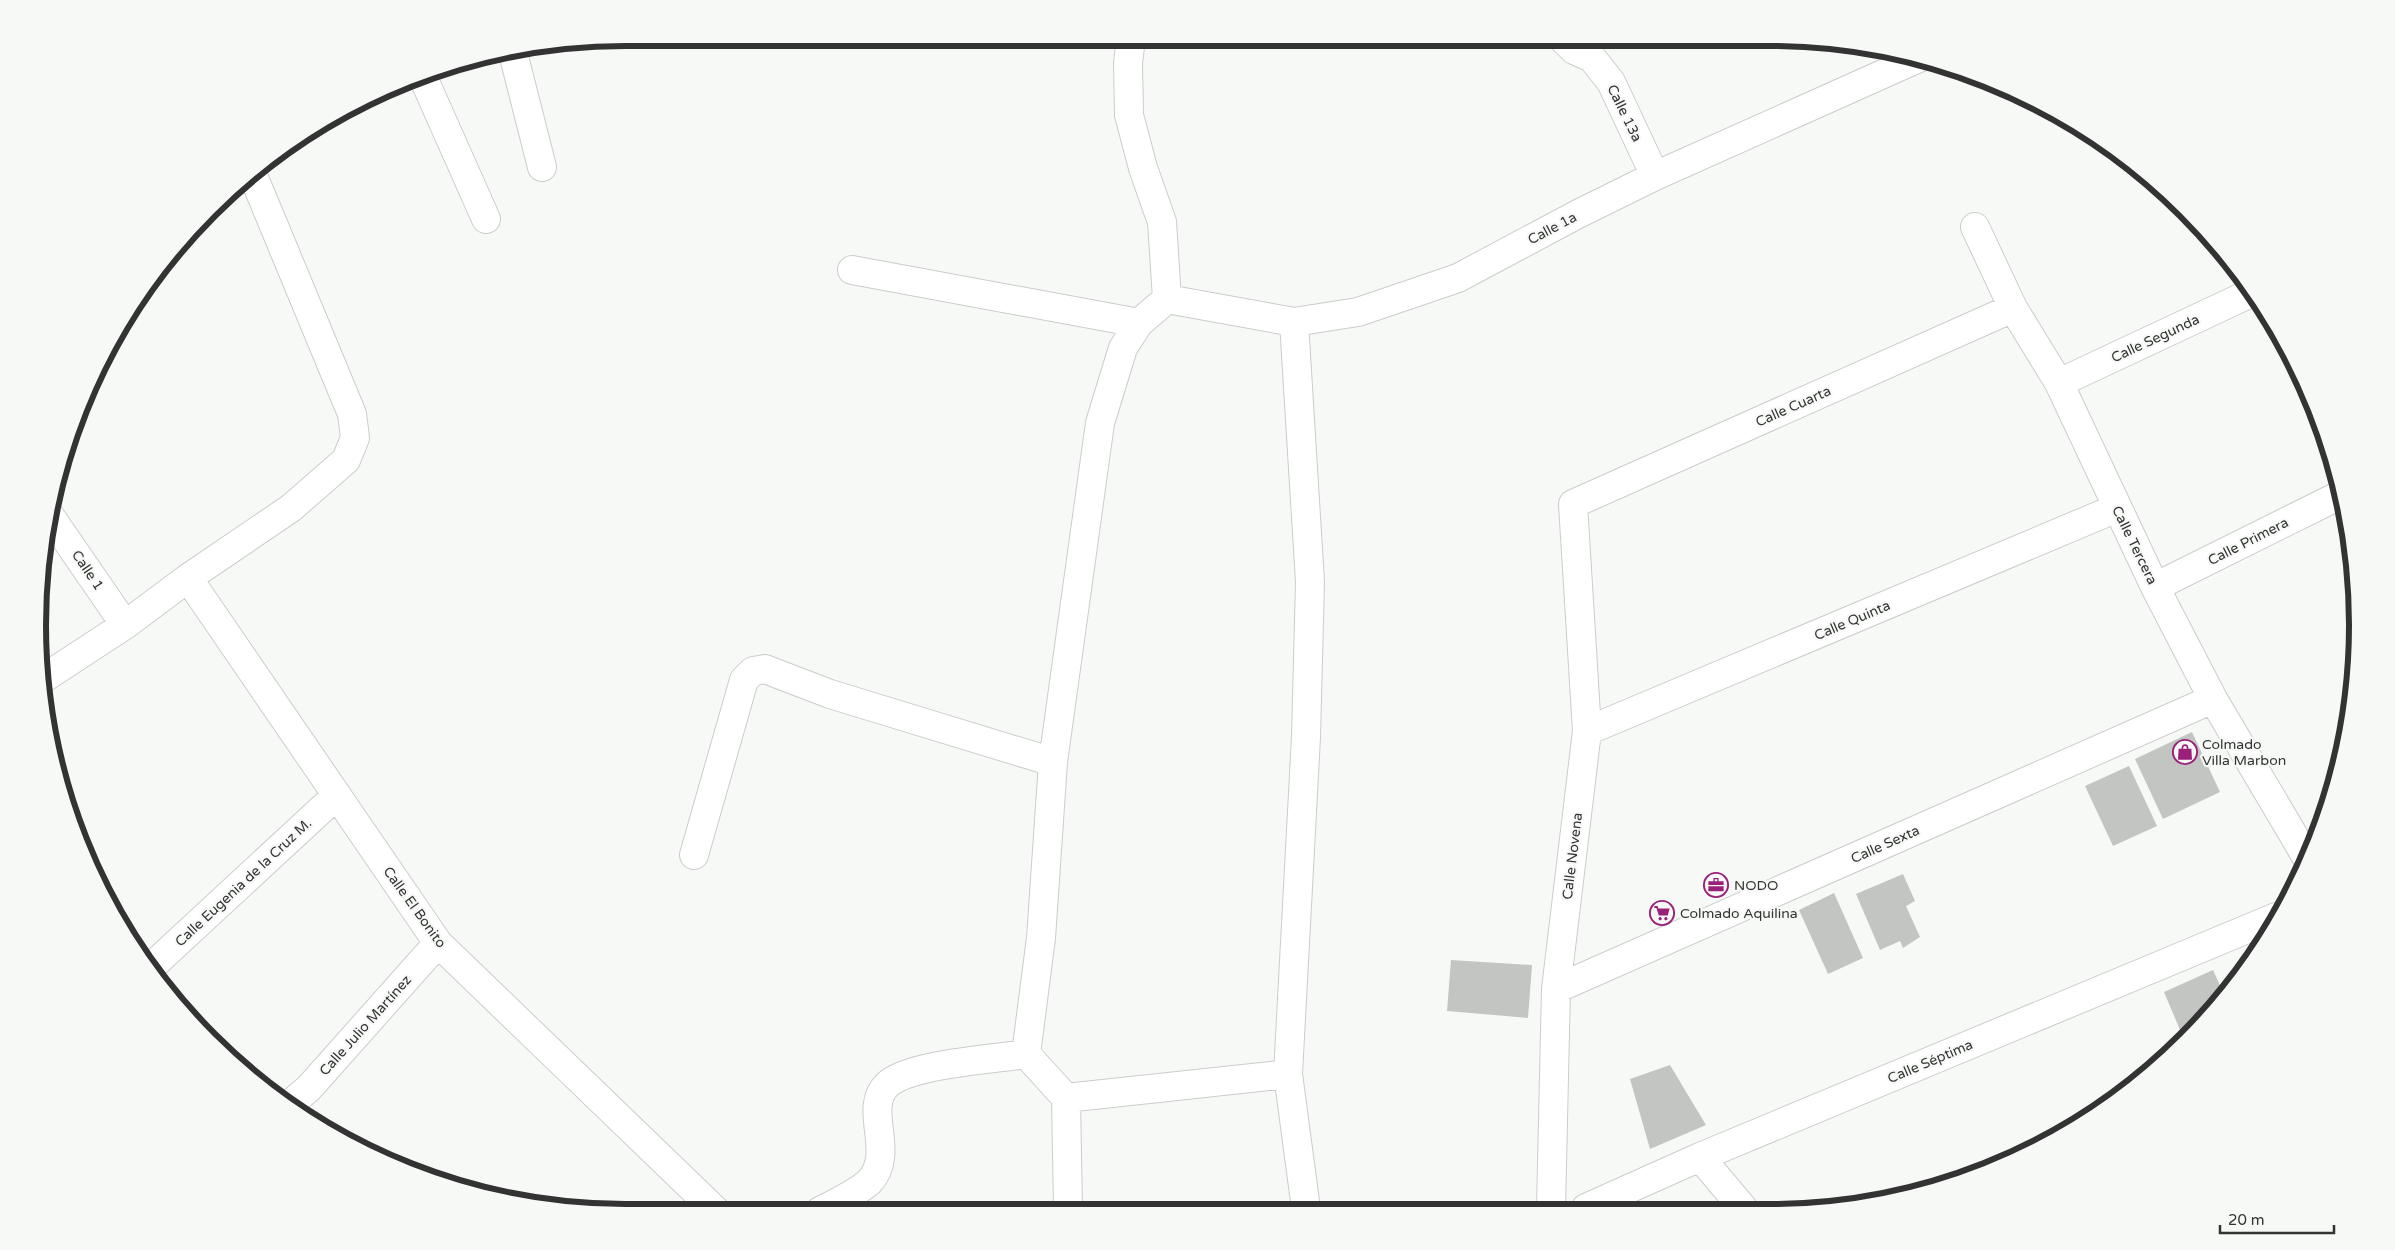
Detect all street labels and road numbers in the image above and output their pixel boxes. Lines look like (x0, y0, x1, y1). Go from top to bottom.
street label: Calle 13a (1603, 82, 1646, 145)
street label: Calle 1a (1525, 209, 1580, 248)
street label: Calle Segunda (2108, 311, 2202, 366)
street label: Calle Cuarta (1753, 382, 1834, 431)
street label: Calle Tercera (2108, 503, 2161, 587)
street label: Calle Primera (2205, 514, 2291, 569)
street label: Calle 1 (68, 547, 107, 594)
street label: Calle Quinta (1812, 597, 1893, 644)
street label: Calle Novena (1559, 812, 1586, 900)
street label: Calle Eugenia de la Cruz M. (172, 815, 315, 950)
street label: Calle Sexta (1848, 822, 1922, 867)
street label: Calle El Bonito (379, 863, 450, 951)
street label: Calle Julio Martínez (316, 972, 415, 1079)
street label: Calle Séptima (1885, 1036, 1975, 1087)

